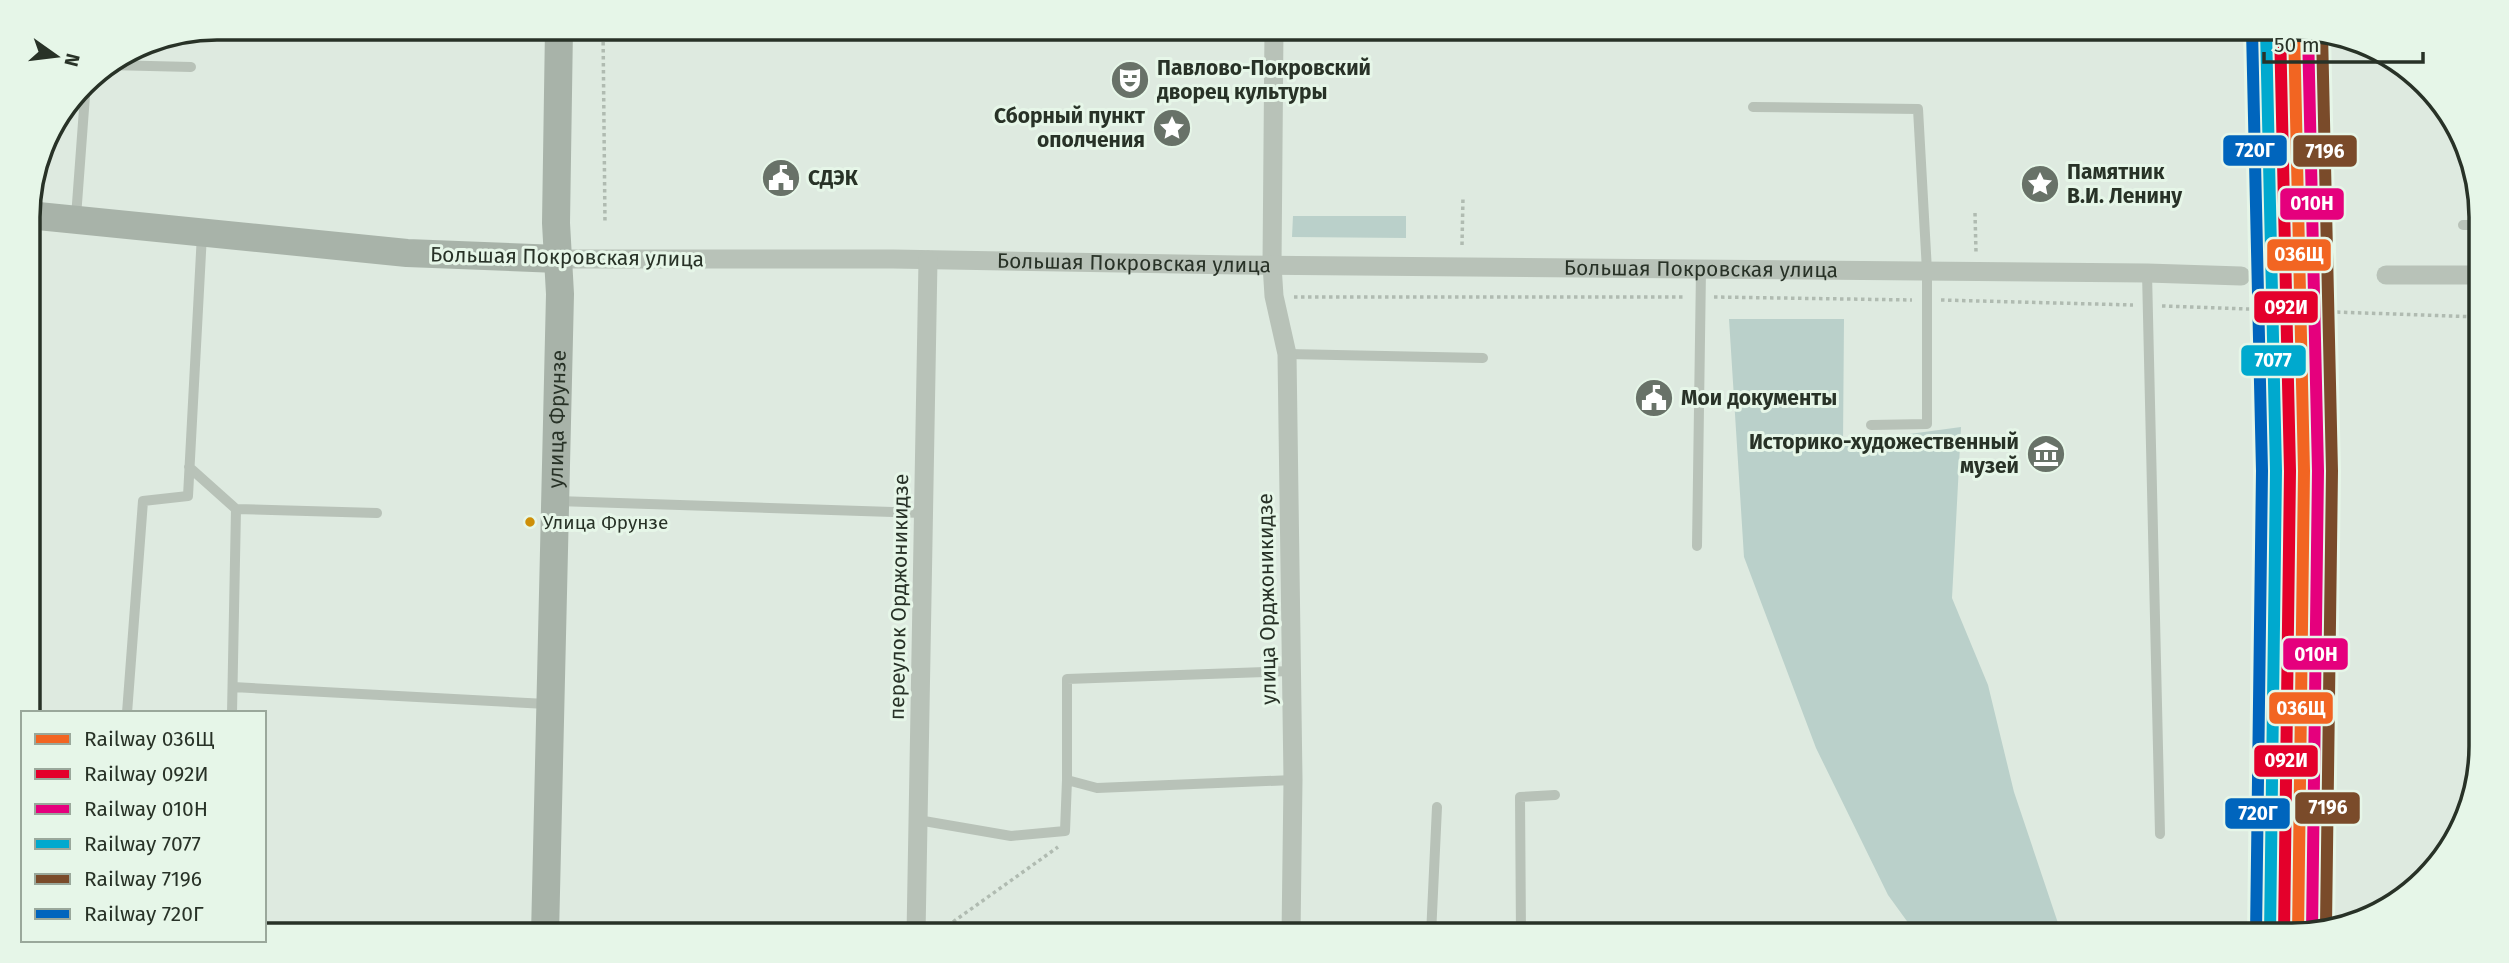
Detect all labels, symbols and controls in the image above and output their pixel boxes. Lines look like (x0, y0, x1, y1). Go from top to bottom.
north arrow (21, 21, 91, 91)
scale bar (2264, 21, 2423, 65)
text: 50 m (2274, 32, 2320, 58)
text: N (59, 51, 85, 69)
place label: Павлово-Покровский дворец культуры (1157, 55, 1371, 105)
theatre icon: Павлово-Покровский дворец культуры (1109, 59, 1151, 101)
place label: Сборный пункт ополчения (994, 103, 1146, 153)
place icon: Сборный пункт ополчения (1151, 107, 1193, 149)
line badge: 720Г (2222, 134, 2288, 167)
line badge: 7196 (2292, 134, 2358, 168)
text: 720Г (2235, 139, 2275, 162)
text: 7196 (2306, 140, 2345, 163)
public building icon: СДЭК (760, 157, 802, 199)
place label: Памятник В.И. Ленину (2067, 159, 2182, 209)
place icon: Памятник В.И. Ленину (2019, 163, 2061, 205)
place label: СДЭК (808, 165, 859, 191)
line badge: 010Н (2279, 187, 2345, 221)
text: 010Н (2290, 192, 2334, 215)
line badge: 036Щ (2266, 238, 2332, 272)
street label: Большая Покровская улица (430, 242, 704, 272)
text: 036Щ (2274, 243, 2324, 266)
street label: Большая Покровская улица (997, 248, 1271, 278)
street label: Большая Покровская улица (1564, 255, 1838, 283)
line badge: 092И (2253, 290, 2319, 324)
text: 092И (2264, 296, 2308, 319)
line badge: 7077 (2240, 344, 2307, 377)
text: 7077 (2254, 349, 2292, 372)
street label: улица Фрунзе (542, 350, 572, 489)
public building icon: Мои документы (1633, 377, 1675, 419)
place label: Мои документы (1681, 385, 1837, 411)
place label: Историко-художественный музей (1749, 429, 2019, 479)
museum icon: Историко-художественный музей (2025, 433, 2067, 475)
street label: переулок Орджоникидзе (884, 474, 914, 720)
street label: улица Орджоникидзе (1252, 493, 1282, 705)
place label: Улица Фрунзе (543, 511, 668, 534)
marker: Улица Фрунзе (523, 515, 537, 529)
line badge: 010Н (2282, 637, 2349, 671)
text: 010Н (2294, 643, 2338, 666)
line badge: 036Щ (2268, 691, 2334, 725)
text: 036Щ (2276, 697, 2326, 720)
legend (21, 711, 266, 942)
text: Railway 036Щ (84, 726, 214, 752)
line badge: 092И (2253, 744, 2319, 778)
text: 092И (2264, 749, 2308, 772)
text: Railway 092И (84, 761, 209, 787)
line badge: 7196 (2294, 791, 2361, 825)
text: Railway 010Н (84, 796, 208, 822)
text: 7196 (2309, 796, 2348, 819)
line badge: 720Г (2224, 797, 2291, 830)
text: 720Г (2238, 802, 2278, 825)
text: Railway 7077 (84, 831, 201, 857)
text: Railway 7196 (84, 866, 202, 892)
text: Railway 720Г (84, 901, 204, 927)

